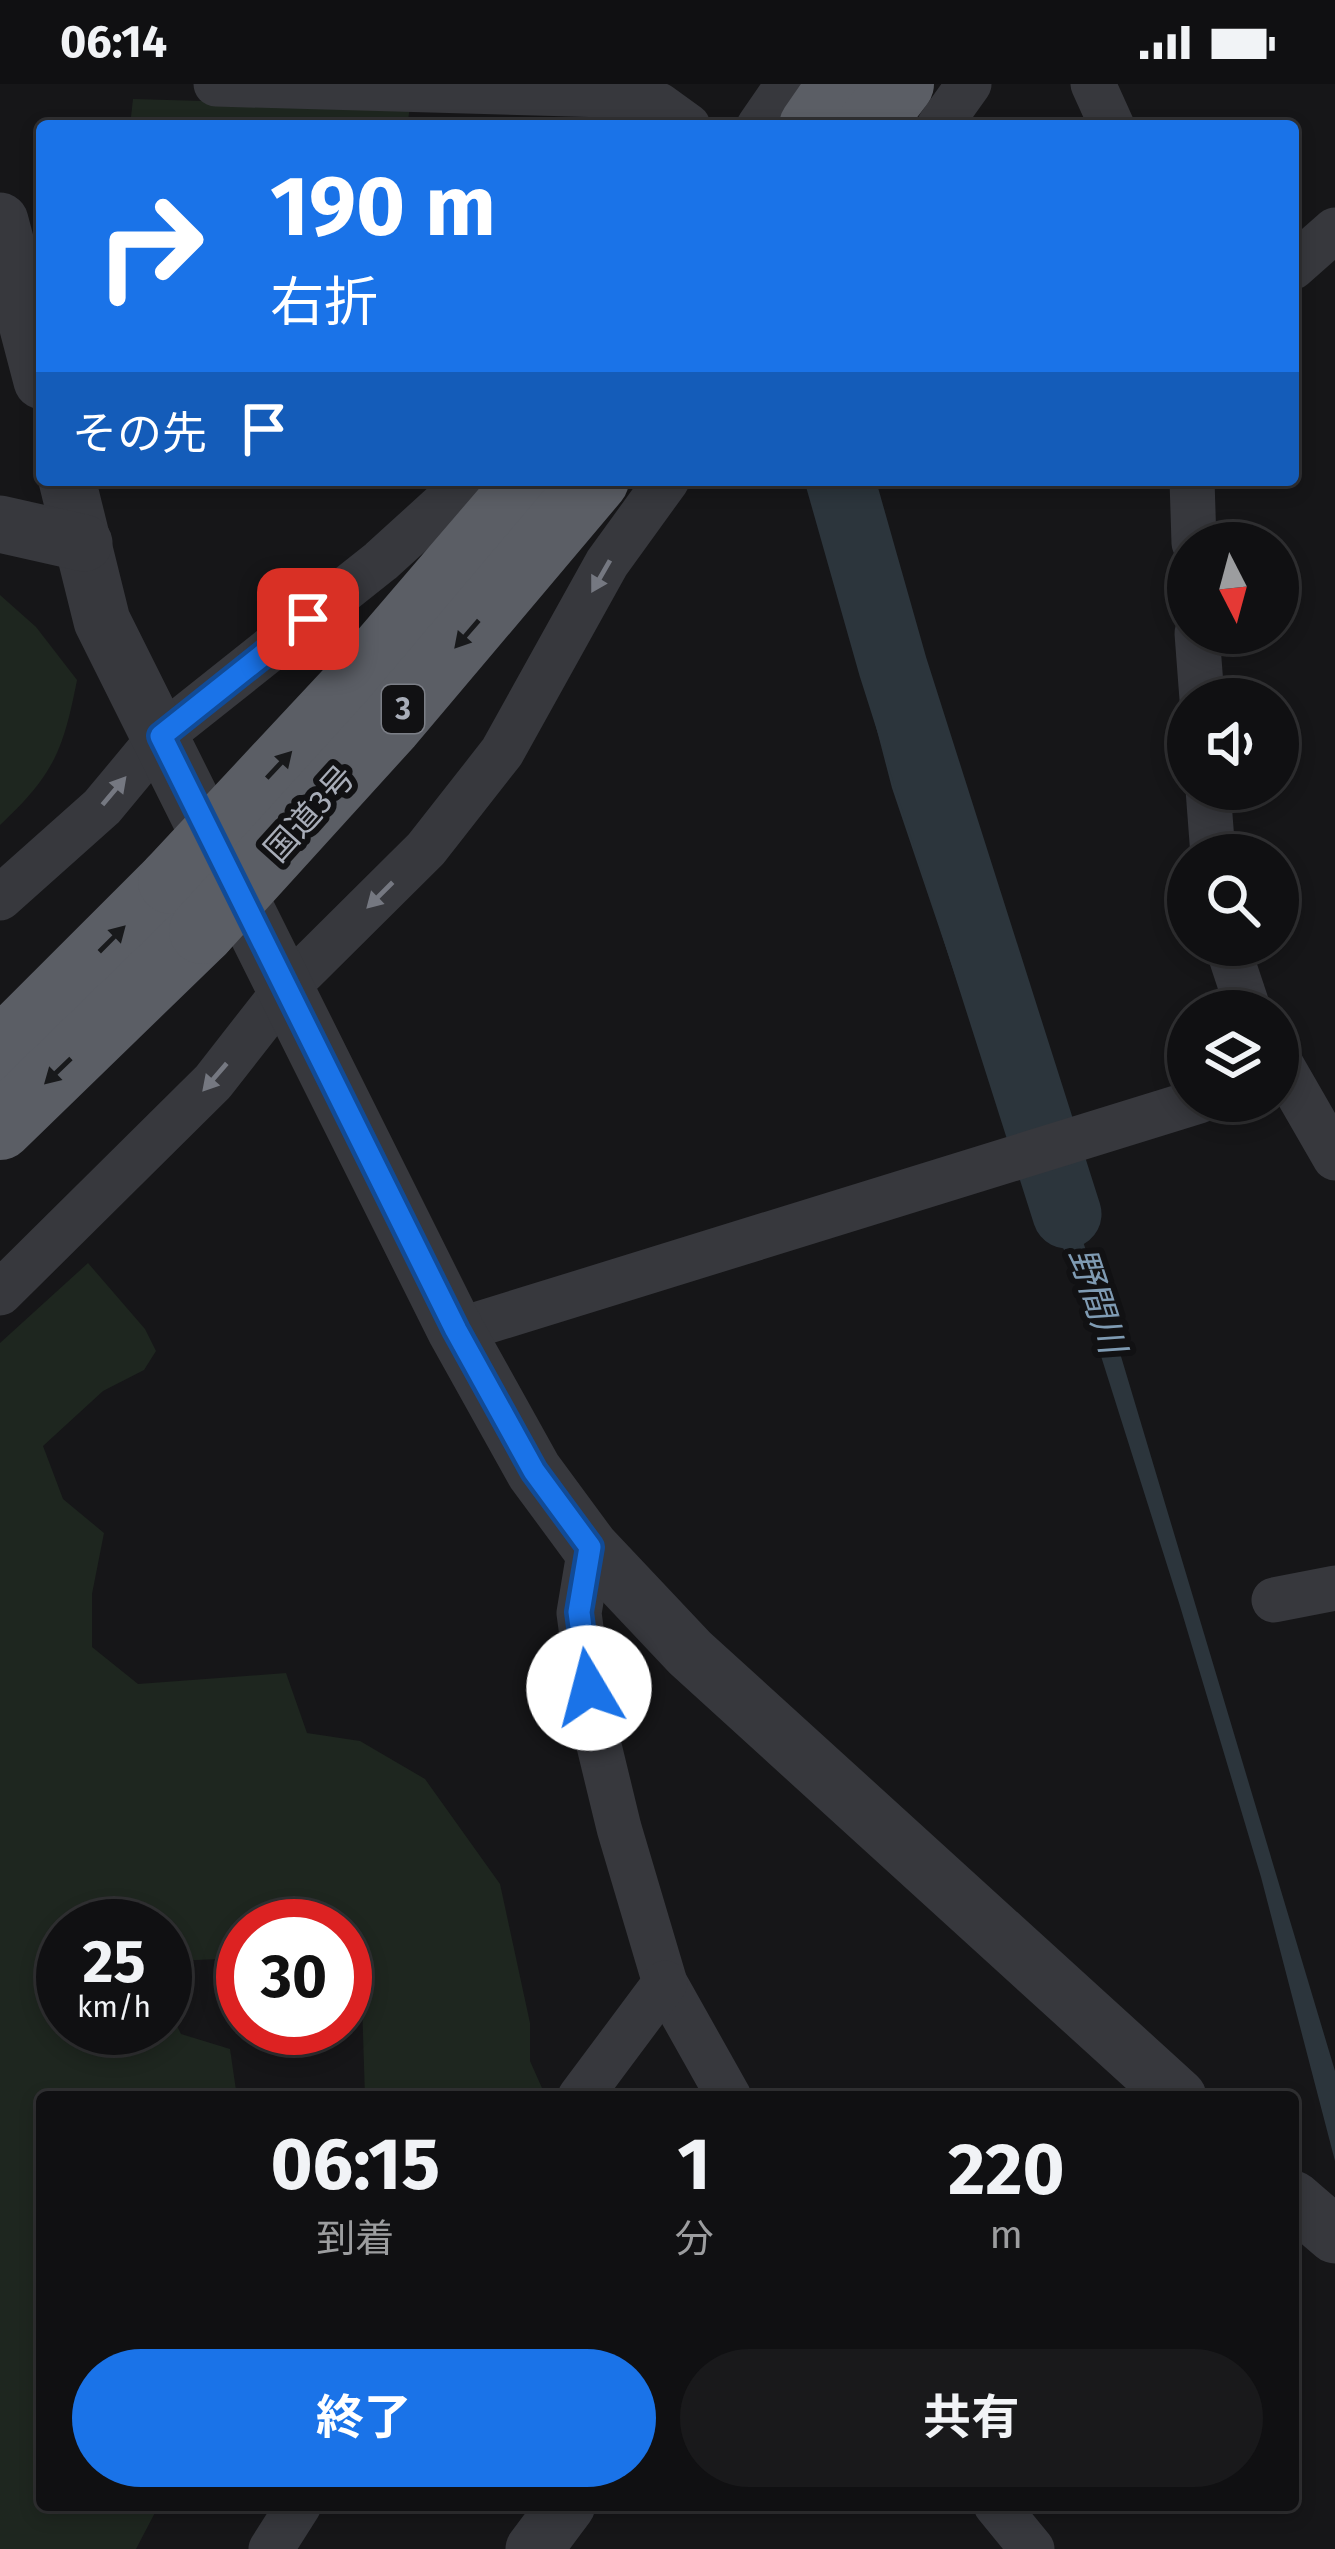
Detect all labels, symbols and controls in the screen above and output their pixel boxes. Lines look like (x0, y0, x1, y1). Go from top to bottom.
text: 06:14 (60, 15, 167, 69)
text: 190 m (270, 156, 496, 257)
icon: right (72, 168, 228, 324)
text: 右折 (270, 271, 378, 335)
icon: arrive (231, 396, 297, 462)
text: その先 (72, 407, 207, 461)
north arrow (1167, 522, 1299, 654)
map controls (1167, 522, 1299, 1122)
one-way arrow (591, 559, 612, 593)
pin (257, 568, 359, 670)
icon: arrive (275, 586, 341, 652)
one-way arrow (454, 619, 481, 649)
button: sound (1167, 678, 1299, 810)
road number: 3 (382, 685, 424, 733)
one-way arrow (265, 750, 293, 779)
street label: 国道3号 (256, 757, 363, 870)
one-way arrow (101, 776, 127, 806)
button: search (1167, 834, 1299, 966)
one-way arrow (366, 880, 395, 908)
one-way arrow (98, 925, 126, 954)
button: layers (1167, 990, 1299, 1122)
one-way arrow (44, 1056, 73, 1084)
one-way arrow (202, 1063, 229, 1092)
water label: 野間川 (1059, 1242, 1136, 1362)
position arrow (526, 1625, 652, 1751)
speed limit sign: 30 (216, 1899, 372, 2055)
text: 25 (82, 1926, 146, 1998)
text: km/h (77, 1989, 151, 2025)
text: 06:15 (270, 2122, 440, 2208)
text: 1 (677, 2122, 711, 2208)
text: 220 (948, 2127, 1065, 2213)
text: m (990, 2212, 1023, 2258)
text: 到着 (316, 2216, 394, 2262)
text: 分 (674, 2216, 713, 2262)
button: 終了 (72, 2349, 656, 2487)
button: 共有 (680, 2349, 1263, 2487)

